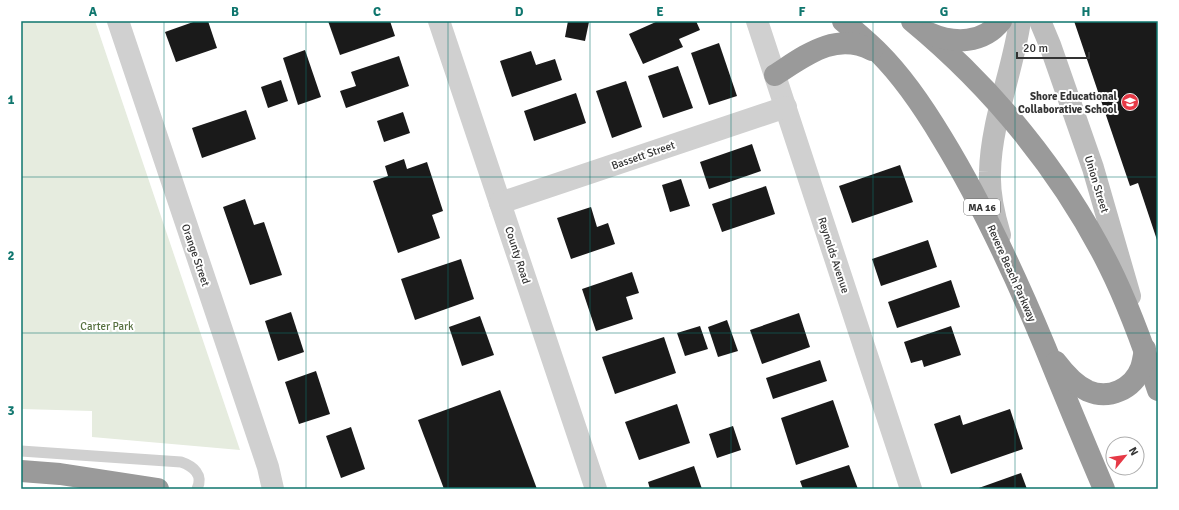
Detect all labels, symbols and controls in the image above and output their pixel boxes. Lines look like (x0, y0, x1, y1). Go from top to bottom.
text: A (89, 4, 98, 20)
text: B (231, 4, 239, 20)
text: C (373, 4, 381, 20)
text: D (515, 4, 524, 20)
text: E (656, 4, 664, 20)
text: F (799, 4, 806, 20)
text: G (940, 4, 948, 20)
text: H (1082, 4, 1090, 20)
scale bar (1017, 34, 1089, 60)
text: 20 m (1023, 41, 1048, 56)
place label: Shore Educational Collaborative School (1018, 90, 1118, 116)
text: 1 (7, 92, 15, 108)
school or university icon: Shore Educational Collaborative School (1120, 92, 1140, 112)
street label: Bassett Street (610, 139, 677, 172)
street label: Union Street (1082, 154, 1111, 214)
road number: MA 16 (964, 199, 1000, 215)
street label: Reynolds Avenue (815, 215, 852, 295)
street label: Orange Street (179, 222, 212, 288)
street label: Revere Beach Parkway (984, 223, 1039, 324)
street label: County Road (502, 225, 533, 286)
text: 2 (7, 248, 15, 264)
park label: Carter Park (80, 320, 134, 333)
text: 3 (7, 403, 15, 419)
north arrow (1105, 436, 1145, 476)
text: N (1126, 445, 1141, 458)

